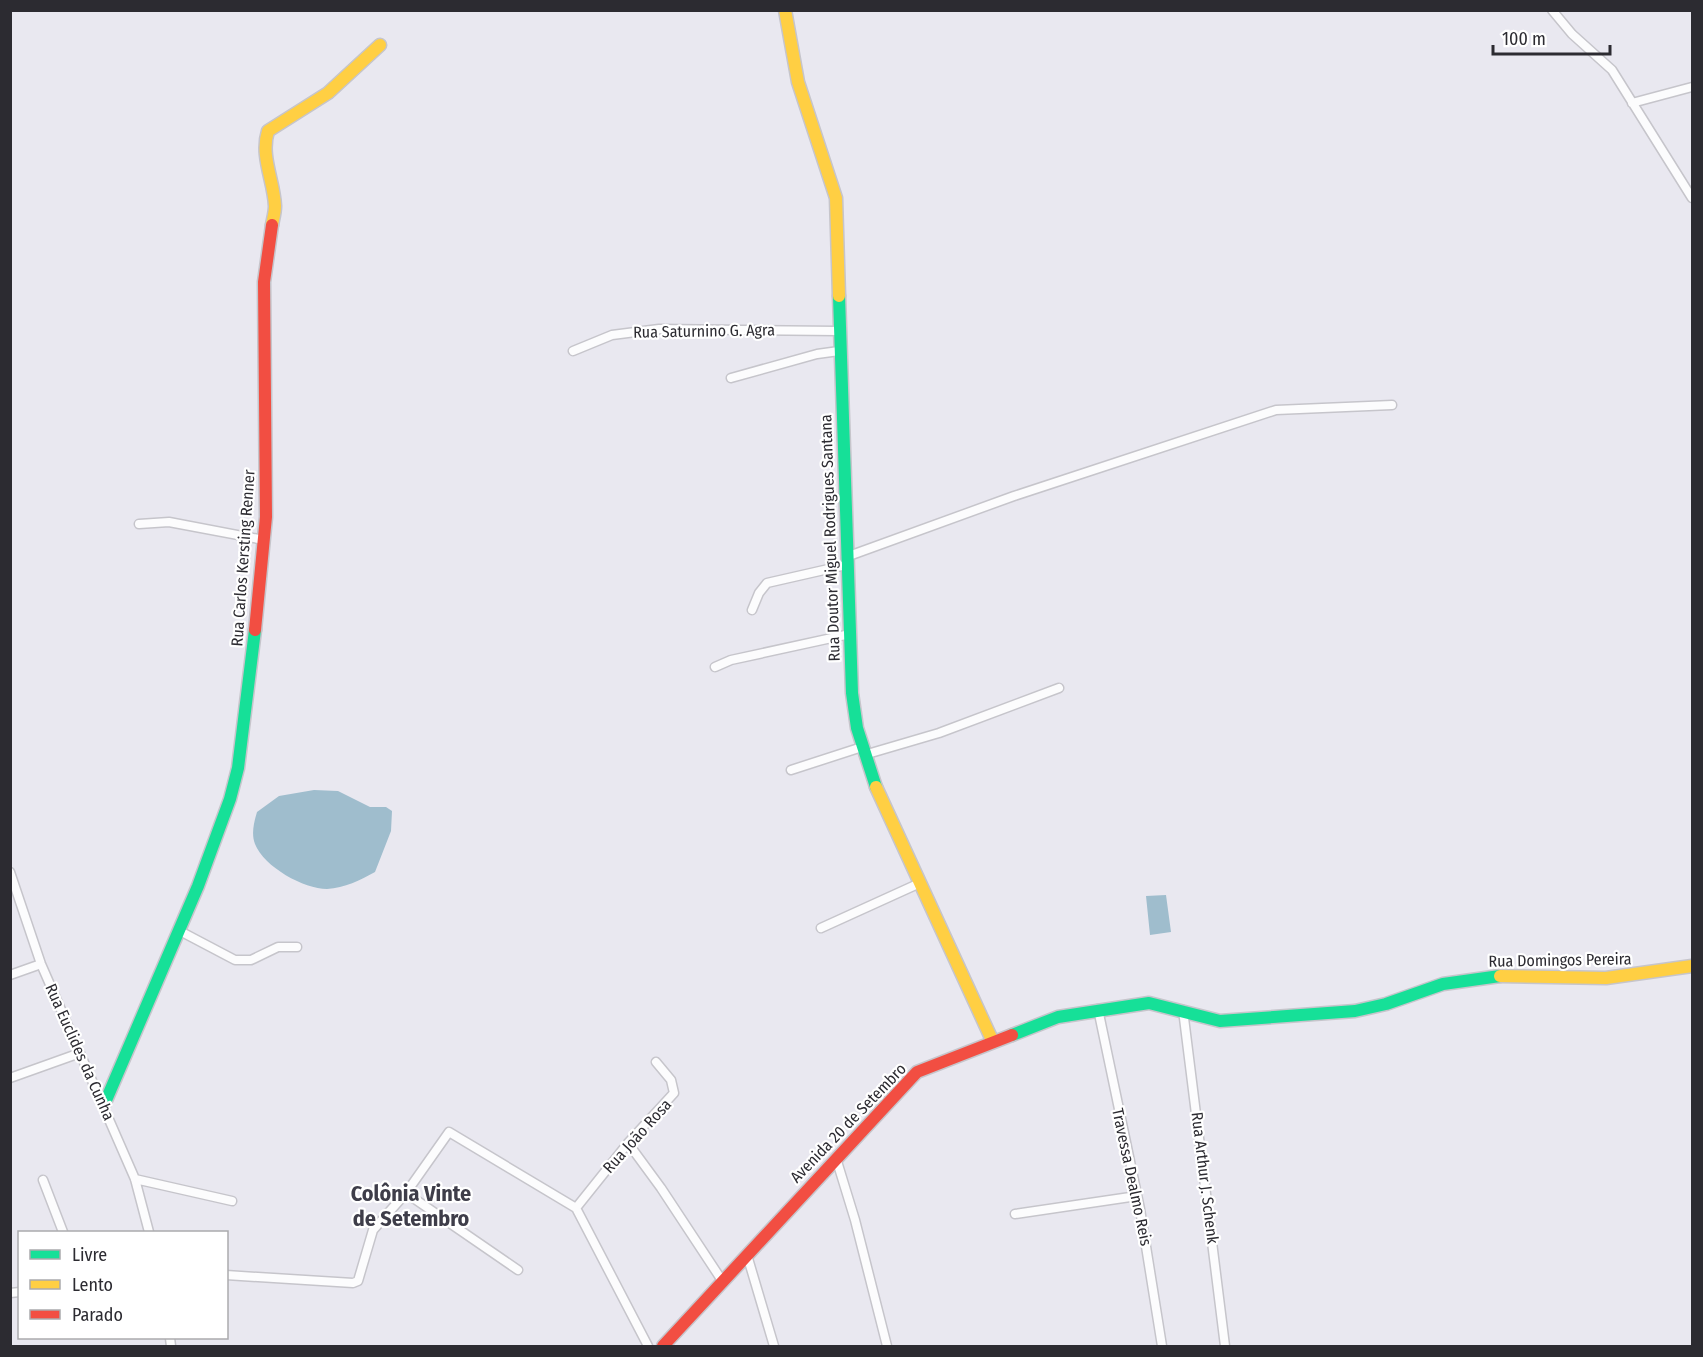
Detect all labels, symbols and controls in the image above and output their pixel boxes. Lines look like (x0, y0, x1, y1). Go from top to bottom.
scale bar (1493, 18, 1610, 56)
text: 100 m (1502, 28, 1546, 50)
street label: Rua Saturnino G. Agra (633, 320, 775, 342)
street label: Rua Doutor Miguel Rodrigues Santana (816, 414, 844, 662)
street label: Rua Carlos Kersting Renner (227, 468, 259, 647)
street label: Rua Domingos Pereira (1488, 949, 1632, 971)
street label: Rua Euclides da Cunha (41, 981, 119, 1123)
street label: Avenida 20 de Setembro (786, 1059, 910, 1187)
street label: Rua João Rosa (599, 1095, 675, 1177)
street label: Travessa Dealmo Reis (1108, 1106, 1156, 1248)
street label: Rua Arthur J. Schenk (1187, 1111, 1223, 1245)
district label: Colônia Vinte de Setembro (351, 1180, 471, 1232)
legend (18, 1231, 228, 1339)
text: Livre (72, 1244, 107, 1266)
text: Lento (72, 1274, 113, 1296)
text: Parado (72, 1304, 123, 1326)

